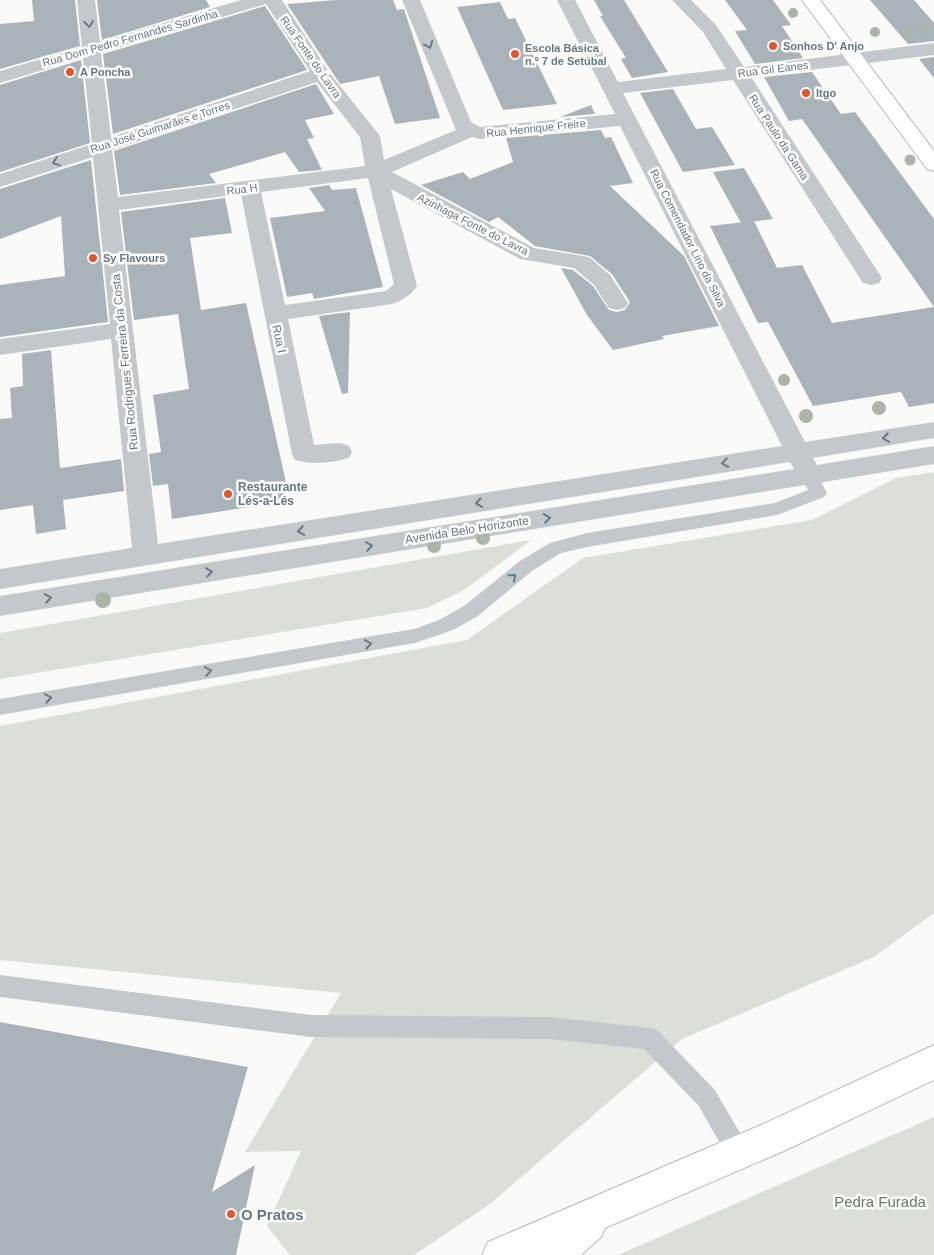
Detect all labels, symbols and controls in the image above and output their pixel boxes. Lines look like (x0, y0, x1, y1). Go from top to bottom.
street label: Rua Dom Pedro Fernandes Sardinha (41, 7, 220, 69)
street label: Rua Fonte do Lavra (278, 14, 344, 101)
one-way arrow (83, 21, 94, 29)
one-way arrow (423, 40, 434, 49)
marker: Sonhos D' Anjo (767, 40, 779, 52)
place label: Sonhos D' Anjo (783, 40, 864, 52)
place label: Escola Básica n.º 7 de Setúbal (525, 42, 607, 67)
marker: Escola Básica n.º 7 de Setúbal (509, 48, 521, 60)
street label: Rua Gil Eanes (737, 59, 809, 79)
marker: A Poncha (64, 66, 76, 78)
place label: A Poncha (80, 66, 131, 78)
marker: Itgo (800, 87, 812, 99)
place label: Itgo (816, 87, 836, 99)
street label: Rua Paulo da Gama (747, 92, 812, 183)
street label: Rua José Guimarães e Torres (89, 99, 232, 155)
street label: Rua Henrique Freire (486, 117, 586, 139)
one-way arrow (52, 156, 61, 166)
street label: Rua Comendador Lino da Silva (648, 167, 728, 310)
street label: Rua H (226, 181, 258, 197)
street label: Azinhaga Fonte do Lavra (416, 191, 531, 258)
marker: Sy Flavours (87, 252, 99, 264)
place label: Sy Flavours (103, 252, 165, 264)
street label: Rua Rodrigues Ferreira da Costa (109, 273, 141, 451)
street label: Rua I (269, 324, 289, 354)
one-way arrow (881, 432, 890, 442)
one-way arrow (721, 457, 729, 468)
place label: Restaurante Lés-a-Lés (238, 480, 308, 508)
marker: Restaurante Lés-a-Lés (222, 488, 234, 500)
one-way arrow (474, 497, 483, 507)
street label: Avenida Belo Horizonte (404, 513, 530, 547)
one-way arrow (542, 513, 551, 523)
one-way arrow (296, 525, 304, 536)
one-way arrow (365, 542, 373, 552)
one-way arrow (205, 567, 213, 578)
one-way arrow (507, 574, 516, 582)
one-way arrow (44, 593, 52, 603)
one-way arrow (364, 639, 373, 649)
one-way arrow (204, 667, 213, 677)
one-way arrow (44, 694, 52, 704)
park label: Pedra Furada (834, 1193, 927, 1210)
place label: O Pratos (241, 1206, 304, 1223)
marker: O Pratos (225, 1208, 237, 1220)

